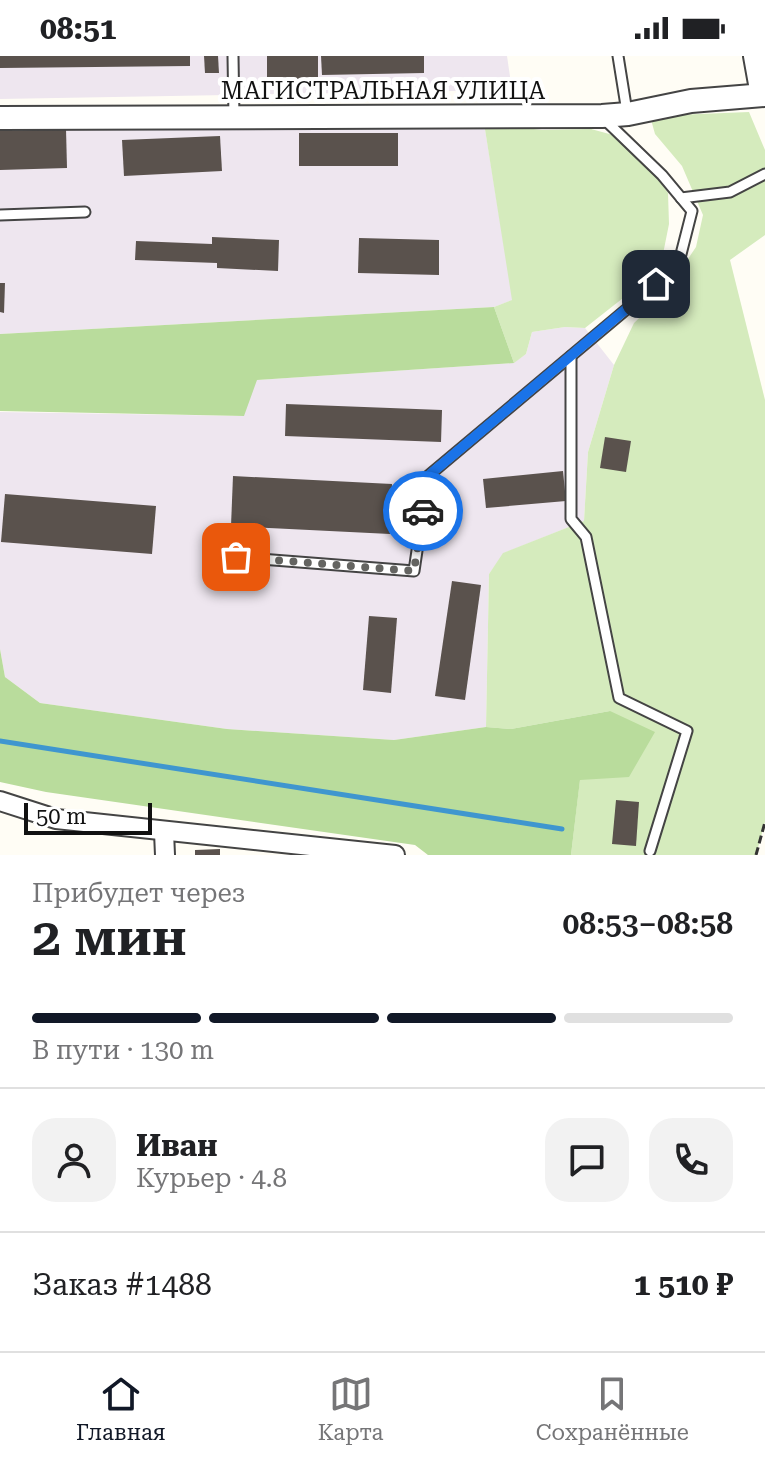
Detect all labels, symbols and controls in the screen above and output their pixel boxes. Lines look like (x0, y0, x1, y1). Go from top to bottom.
text: 08:51 (40, 11, 117, 46)
street label: МАГИСТРАЛЬНАЯ УЛИЦА (221, 77, 545, 105)
pin (622, 250, 690, 318)
icon: home (634, 262, 678, 306)
courier (383, 471, 463, 551)
icon: car (401, 489, 445, 533)
pin (202, 523, 270, 591)
icon: bag (214, 535, 258, 579)
scale bar (24, 799, 152, 835)
text: 50 m (36, 804, 86, 829)
text: Прибудет через (32, 878, 246, 908)
text: 08:53–08:58 (563, 906, 733, 941)
text: 2 мин (32, 907, 187, 968)
text: В пути · 130 m (32, 1035, 214, 1065)
button: person (32, 1118, 116, 1202)
button: chat (545, 1118, 629, 1202)
button: phone (649, 1118, 733, 1202)
text: Иван (136, 1128, 217, 1163)
text: Курьер · 4.8 (136, 1163, 287, 1193)
text: Заказ #1488 (32, 1267, 212, 1302)
text: 1 510 ₽ (634, 1267, 733, 1302)
tab: Главная (76, 1372, 165, 1445)
tab: Карта (318, 1372, 384, 1445)
tab: Сохранённые (536, 1372, 689, 1445)

